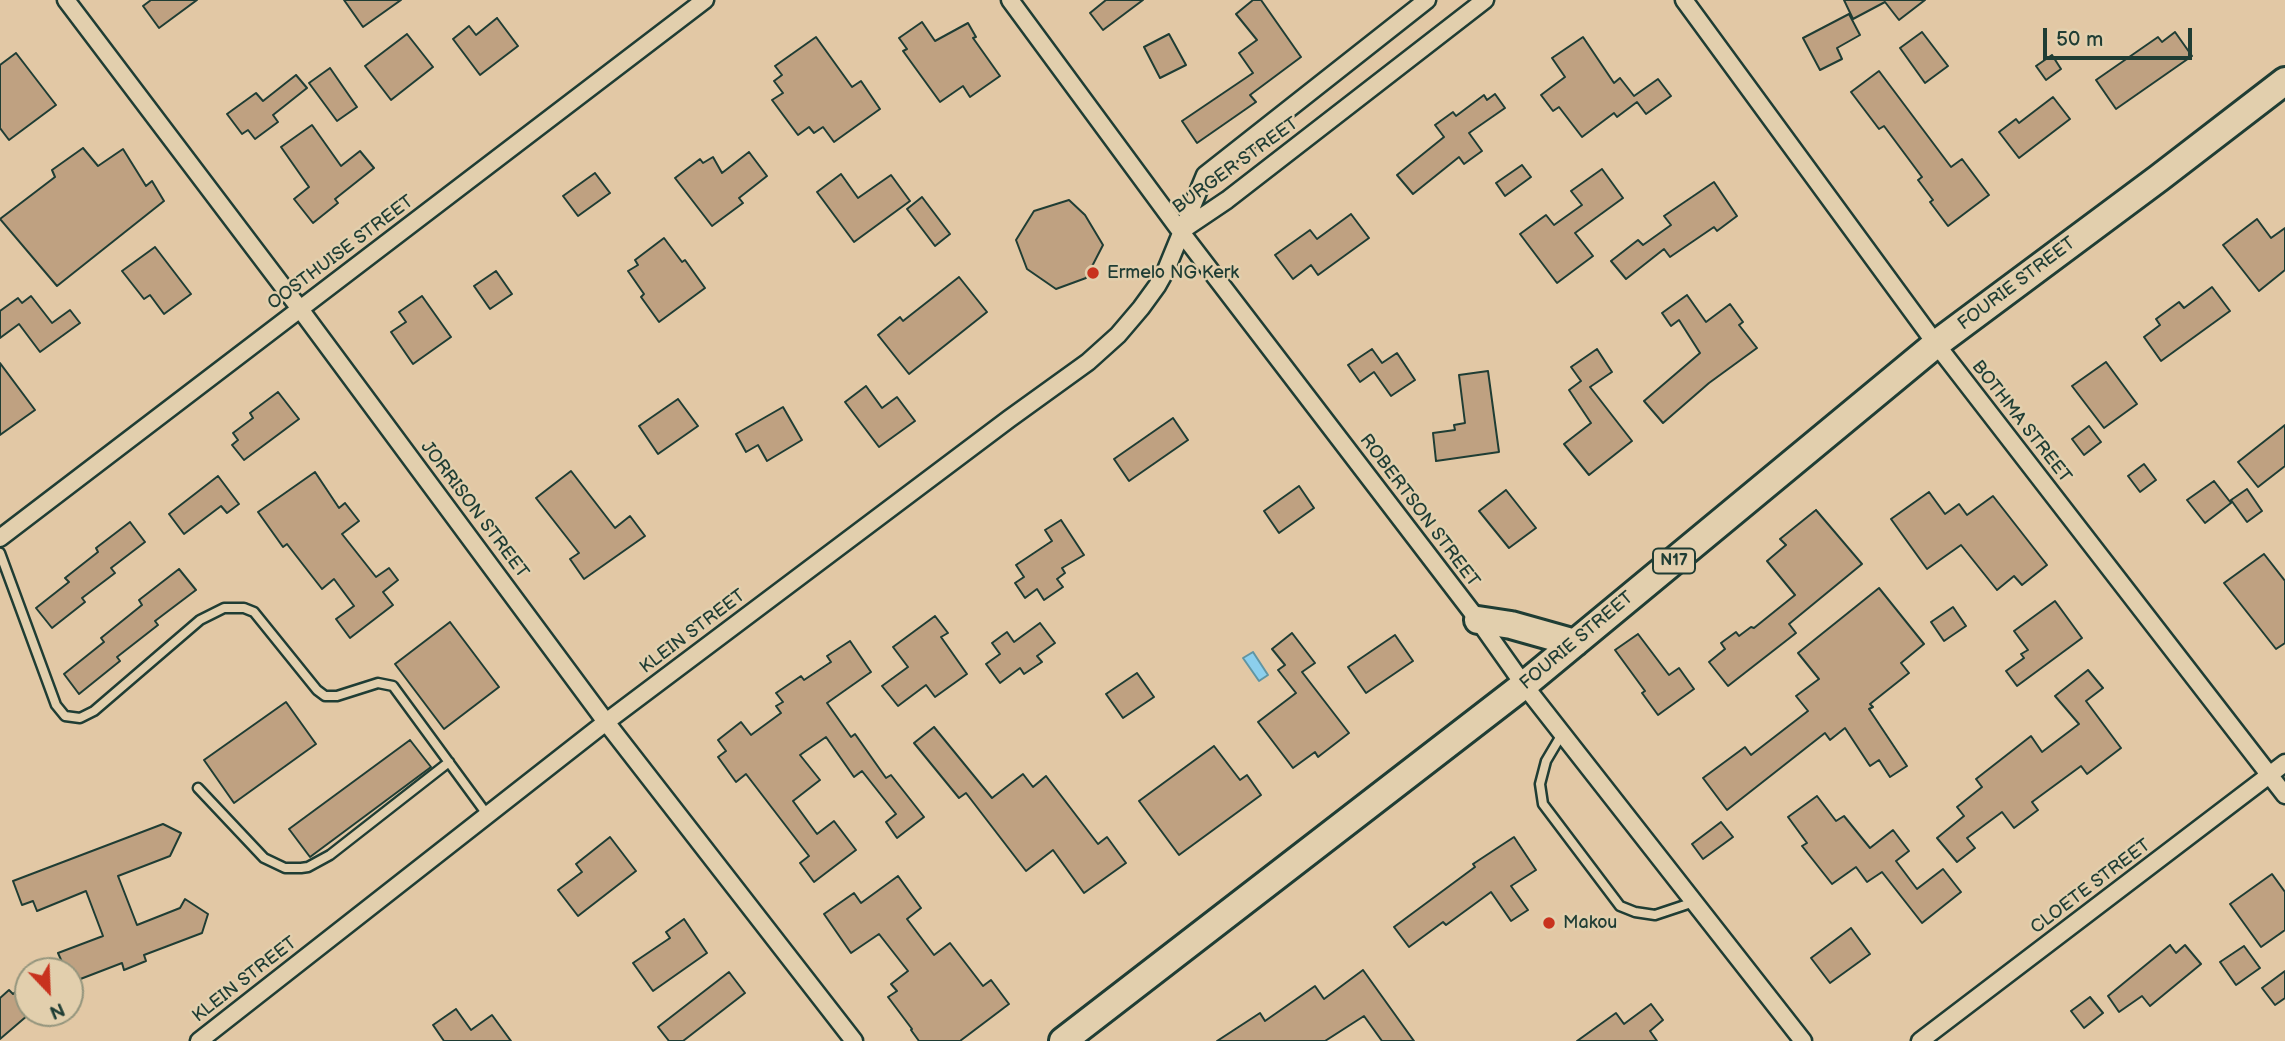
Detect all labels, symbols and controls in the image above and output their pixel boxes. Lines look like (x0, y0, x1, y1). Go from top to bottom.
scale bar (2047, 14, 2196, 58)
text: 50 m (2056, 27, 2103, 52)
street label: BURGER STREET (1169, 113, 1303, 219)
street label: OOSTHUISE STREET (264, 191, 418, 315)
street label: FOURIE STREET (1954, 233, 2080, 335)
place label: Ermelo NG Kerk (1107, 262, 1239, 284)
marker: Ermelo NG Kerk (1085, 265, 1101, 281)
street label: BOTHMA STREET (1967, 357, 2075, 487)
street label: ROBERTSON STREET (1354, 430, 1484, 592)
street label: JORRISON STREET (415, 437, 533, 583)
road number: N17 (1653, 548, 1695, 574)
street label: KLEIN STREET (636, 585, 750, 679)
street label: FOURIE STREET (1516, 587, 1638, 695)
street label: CLOETE STREET (2027, 835, 2155, 939)
place label: Makou (1563, 912, 1617, 934)
marker: Makou (1541, 915, 1557, 931)
street label: KLEIN STREET (189, 933, 301, 1027)
north arrow (14, 957, 84, 1027)
text: N (46, 997, 68, 1023)

